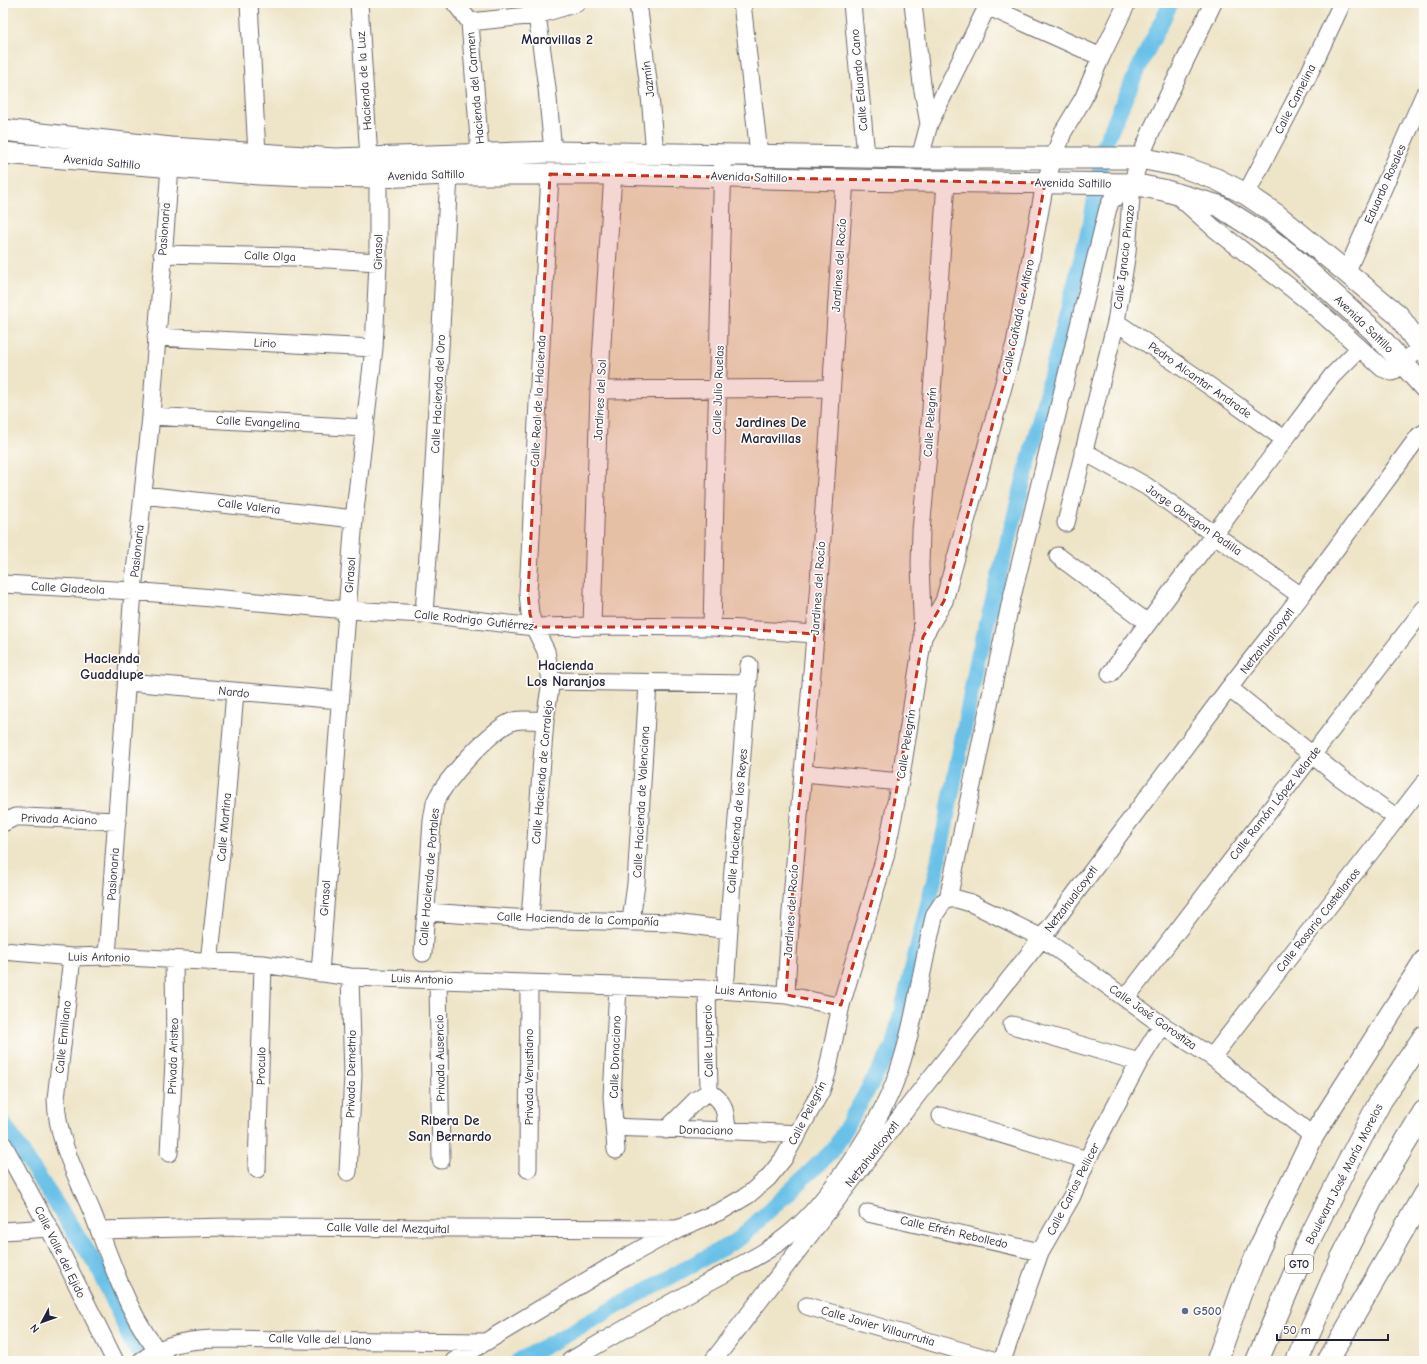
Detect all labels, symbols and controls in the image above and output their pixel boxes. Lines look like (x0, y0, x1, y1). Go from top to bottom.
street label: Calle Eduardo Cano (848, 28, 870, 132)
street label: Hacienda de la Luz (354, 30, 374, 131)
street label: Hacienda del Carmen (463, 31, 487, 145)
district label: Maravillas 2 (521, 31, 593, 48)
street label: Jazmín (639, 60, 657, 98)
street label: Calle Camelina (1271, 62, 1319, 136)
street label: Eduardo Rosales (1361, 142, 1409, 226)
street label: Avenida Saltillo (63, 152, 141, 172)
street label: Avenida Saltillo (387, 167, 465, 183)
street label: Avenida Saltillo (710, 169, 788, 185)
street label: Avenida Saltillo (1034, 175, 1112, 191)
street label: Pasionaria (155, 202, 173, 256)
street label: Calle Ignacio Pinazo (1111, 204, 1137, 310)
street label: Jardines del Rocío (829, 218, 849, 312)
street label: Girasol (371, 234, 385, 270)
street label: Calle Olga (244, 248, 296, 264)
street label: Calle Cañadá de Alfaro (999, 258, 1037, 376)
street label: Avenida Saltillo (1331, 292, 1397, 356)
street label: Calle Hacienda del Oro (428, 334, 448, 454)
street label: Calle Real de la Hacienda (528, 334, 548, 468)
street label: Lirio (253, 335, 277, 351)
street label: Pedro Alcantar Andrade (1146, 339, 1254, 421)
street label: Calle Julio Ruelas (709, 345, 727, 435)
street label: Jardines del Sol (591, 359, 609, 441)
street label: Calle Pelegrín (921, 386, 939, 458)
street label: Calle Evangelina (216, 413, 300, 431)
district label: Jardines De Maravillas (736, 414, 806, 447)
street label: Jorge Obregon Padilla (1143, 482, 1245, 558)
street label: Calle Valeria (217, 495, 281, 517)
street label: Pasionaria (127, 524, 147, 578)
street label: Jardines del Rocío (808, 541, 828, 635)
street label: Girasol (341, 556, 359, 594)
street label: Calle Gladeola (31, 579, 105, 597)
street label: Netzahualcoyotl (1237, 605, 1297, 677)
street label: Calle Rodrigo Gutiérrez (414, 607, 535, 633)
district label: Hacienda Guadalupe (80, 650, 144, 683)
district label: Hacienda Los Naranjos (527, 657, 605, 690)
street label: Nardo (218, 683, 250, 701)
street label: Calle Hacienda de Corralejo (529, 699, 555, 845)
street label: Calle Pelegrín (894, 708, 918, 780)
street label: Calle Hacienda de Valenciana (630, 725, 652, 879)
street label: Calle Ramón López Velarde (1226, 744, 1324, 862)
street label: Calle Hacienda de los Reyes (724, 748, 750, 894)
street label: Calle Martina (214, 792, 234, 862)
street label: Calle Hacienda de Portales (416, 808, 442, 946)
street label: Privada Aciano (21, 811, 97, 827)
street label: Pasionaria (104, 847, 122, 901)
street label: Netzahualcoyotl (1042, 863, 1100, 935)
street label: Jardines del Rocío (781, 864, 801, 958)
street label: Calle Rosario Castellanos (1273, 865, 1363, 975)
street label: Girasol (317, 880, 333, 916)
street label: Calle Hacienda de la Compañía (497, 909, 659, 929)
street label: Luis Antonio (68, 949, 130, 965)
street label: Luis Antonio (391, 971, 453, 987)
street label: Luis Antonio (714, 982, 778, 1002)
street label: Calle José Gorostiza (1107, 982, 1199, 1052)
street label: Calle Emiliano (52, 1000, 74, 1074)
street label: Calle Lupercio (700, 1005, 716, 1077)
street label: Privada Ausencio (432, 1014, 448, 1102)
street label: Calle Donaciano (607, 1015, 623, 1099)
street label: Privada Aristeo (165, 1017, 181, 1095)
street label: Privada Venustiano (522, 1029, 536, 1125)
street label: Privada Demetrio (343, 1030, 359, 1118)
street label: Proculo (254, 1047, 268, 1085)
street label: Calle Pelegrín (785, 1079, 829, 1147)
street label: Boulevard José María Morelos (1302, 1101, 1386, 1247)
district label: Ribera De San Bernardo (409, 1112, 491, 1145)
street label: Netzahualcoyotl (842, 1118, 902, 1190)
street label: Donaciano (679, 1123, 733, 1137)
street label: Calle Carlos Pellicer (1044, 1140, 1102, 1238)
street label: Calle Valle del Ejido (32, 1204, 88, 1300)
street label: Calle Efrén Rebolledo (899, 1213, 1009, 1251)
street label: Calle Valle del Mezquital (326, 1220, 450, 1236)
road number: GTO (1285, 1255, 1313, 1273)
north arrow (22, 1302, 62, 1342)
street label: Calle Javier Villaurrutia (819, 1303, 937, 1349)
place label: G500 (1193, 1304, 1222, 1318)
marker: G500 (1180, 1306, 1190, 1316)
scale bar (1277, 1316, 1388, 1342)
text: N (28, 1321, 42, 1335)
text: 50 m (1283, 1323, 1311, 1337)
street label: Calle Valle del Llano (268, 1331, 372, 1347)

